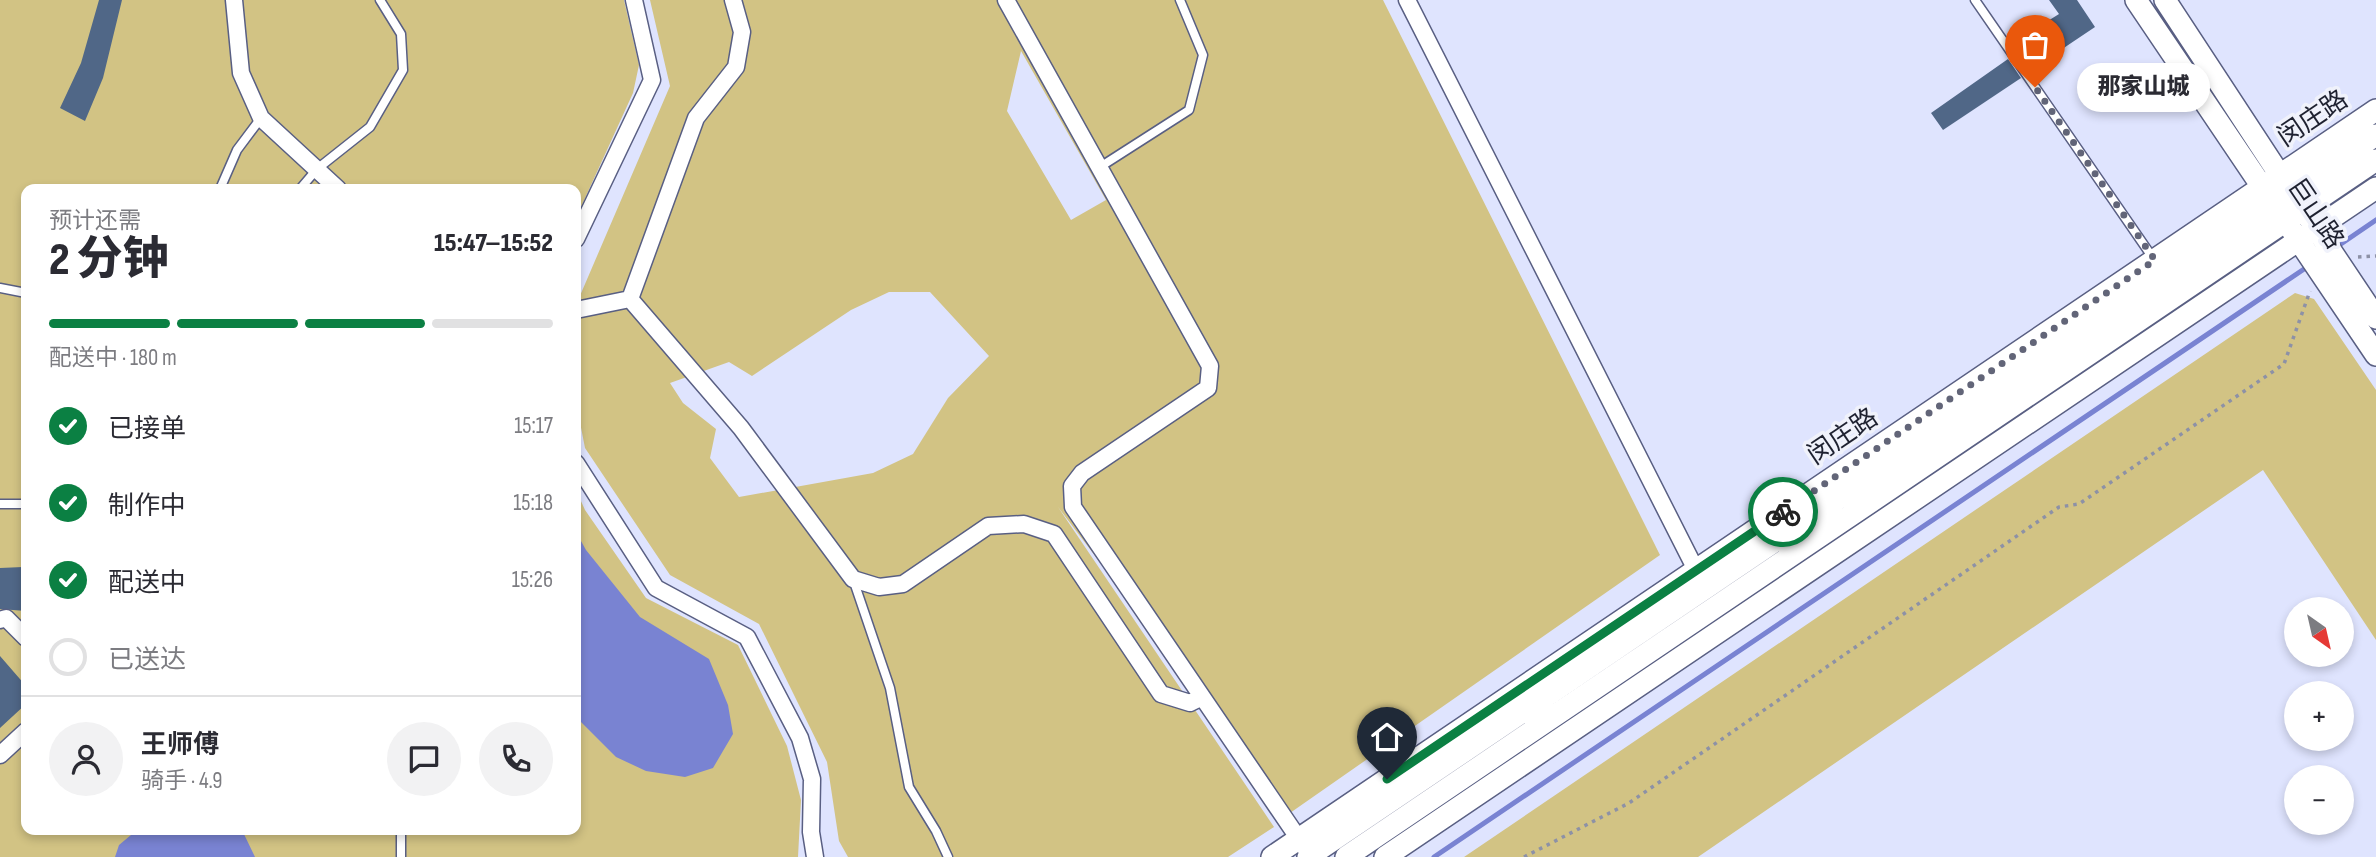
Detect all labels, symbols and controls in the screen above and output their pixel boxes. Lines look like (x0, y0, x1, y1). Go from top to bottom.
pin (2005, 15, 2065, 87)
icon: bag (2016, 26, 2054, 64)
callout: 那家山城 (2077, 62, 2210, 112)
text: 那家山城 (2098, 73, 2190, 101)
street label: 闵庄路 (2272, 84, 2354, 154)
street label: 巨山路 (2280, 173, 2350, 255)
text: 预计还需 (49, 207, 141, 235)
text: 15:47–15:52 (434, 228, 553, 259)
text: 2 分钟 (49, 233, 169, 288)
text: 配送中 · 180 m (49, 344, 177, 372)
street label: 闵庄路 (1802, 402, 1884, 472)
icon: check (49, 407, 87, 445)
text: 15:17 (514, 412, 553, 440)
text: 已接单 (108, 414, 186, 445)
courier (1748, 477, 1818, 547)
icon: check (49, 484, 87, 522)
text: 15:18 (513, 489, 553, 517)
text: 制作中 (108, 491, 186, 522)
icon: bike (1764, 493, 1802, 531)
icon: check (49, 561, 87, 599)
text: 15:26 (512, 566, 553, 594)
text: 配送中 (108, 568, 186, 599)
north arrow (2284, 597, 2354, 667)
map controls (2284, 597, 2354, 835)
text: 已送达 (108, 645, 186, 676)
button: + (2284, 681, 2354, 751)
pin (1357, 707, 1417, 779)
icon: home (1368, 718, 1406, 756)
button: person (49, 722, 123, 796)
button: chat (387, 722, 461, 796)
button: phone (479, 722, 553, 796)
text: 王师傅 (141, 730, 219, 761)
button: − (2284, 765, 2354, 835)
text: 骑手 · 4.9 (141, 767, 223, 795)

